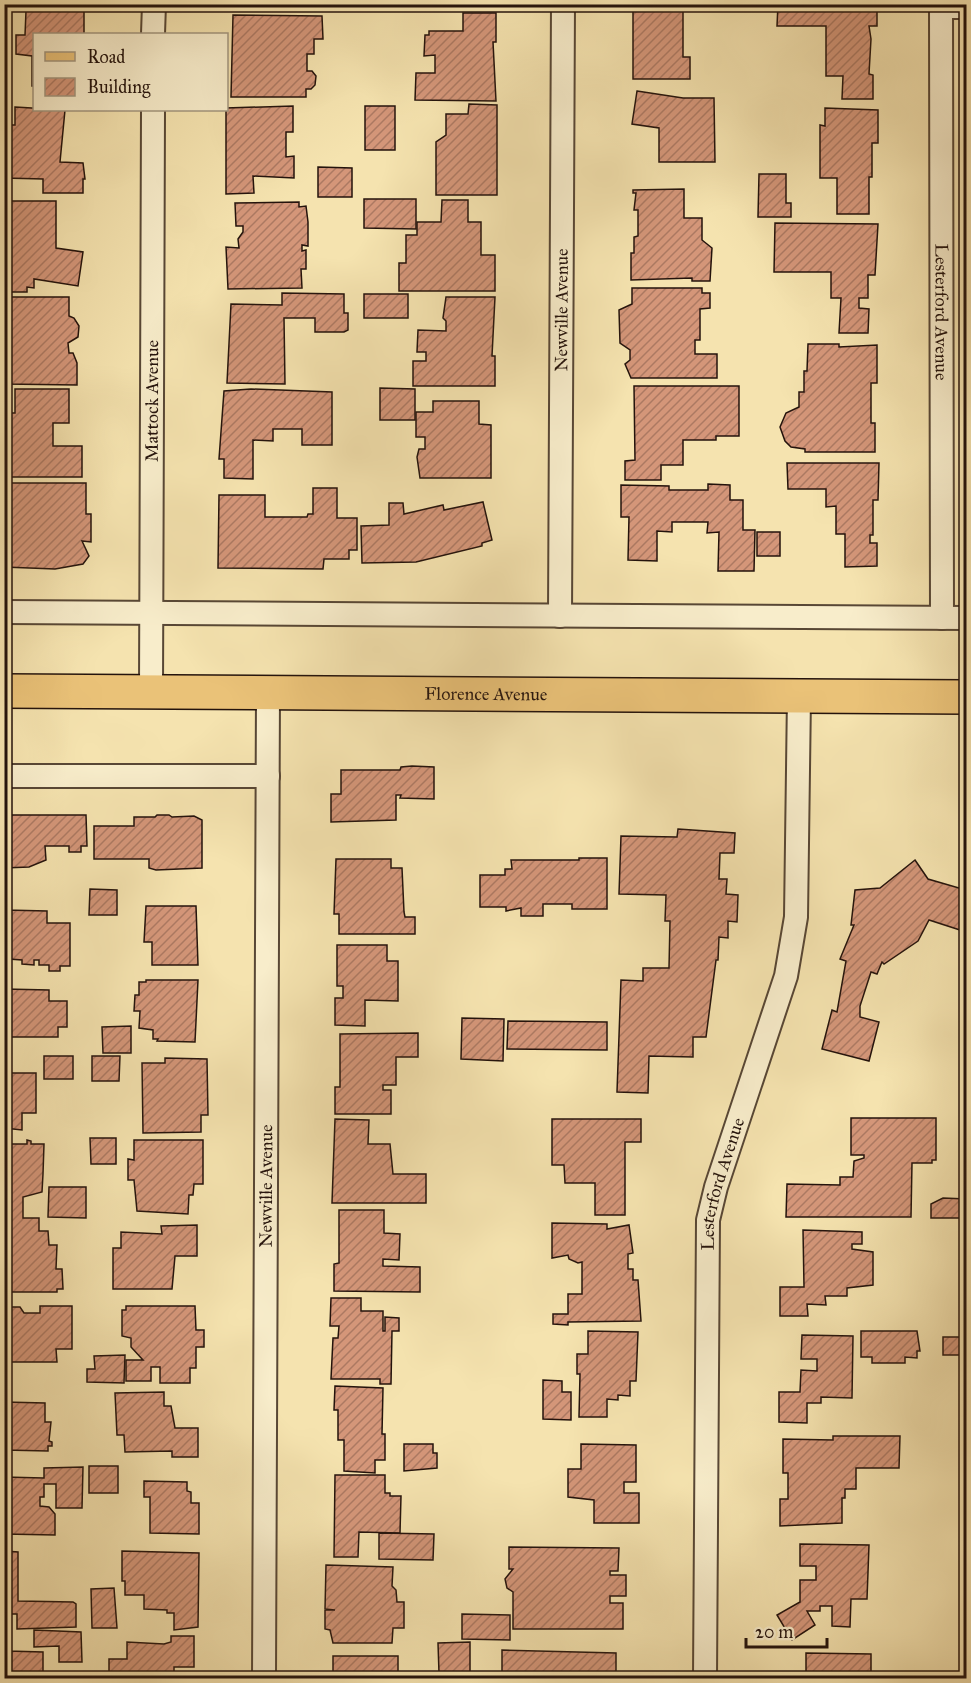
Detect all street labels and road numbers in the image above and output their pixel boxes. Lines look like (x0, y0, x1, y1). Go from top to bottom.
street label: Lesterford Avenue (930, 244, 953, 380)
street label: Newville Avenue (550, 248, 573, 372)
street label: Mattock Avenue (141, 340, 163, 462)
street label: Florence Avenue (425, 683, 547, 705)
street label: Lesterford Avenue (697, 1115, 749, 1250)
street label: Newville Avenue (255, 1124, 277, 1248)

